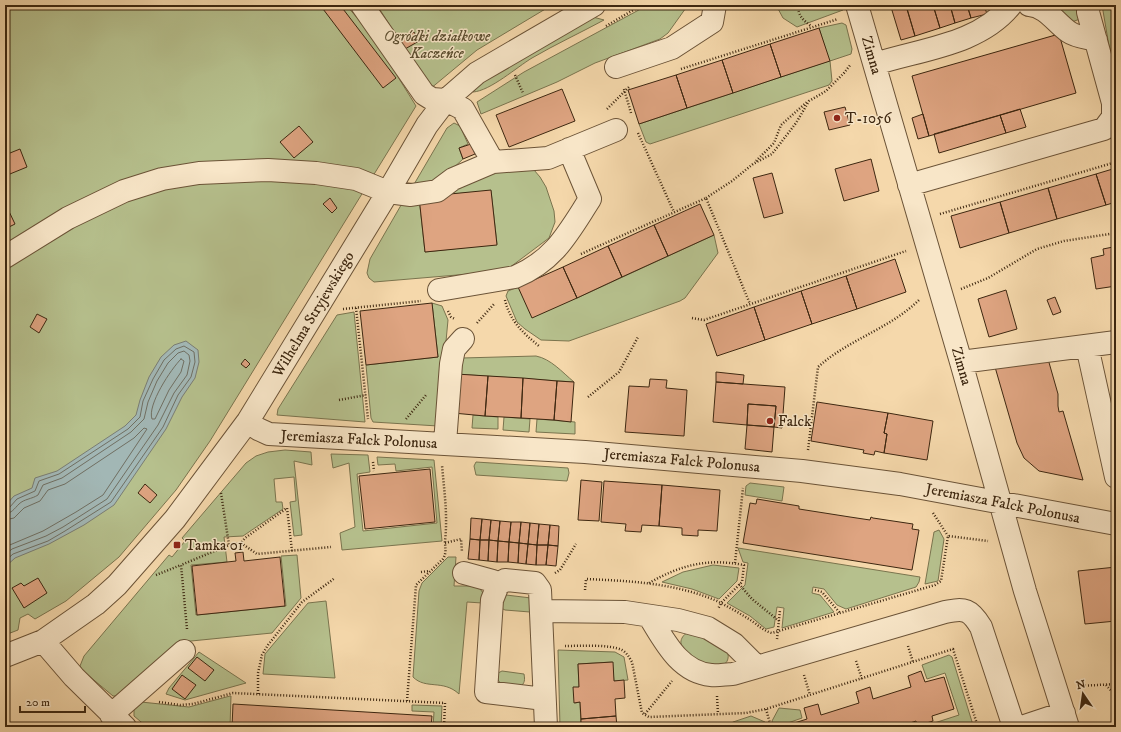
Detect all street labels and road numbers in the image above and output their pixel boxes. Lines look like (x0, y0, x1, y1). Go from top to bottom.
street label: Zimna (857, 34, 886, 77)
street label: Wilhelma Stryjewskiego (268, 248, 358, 381)
street label: Zimna (947, 345, 976, 388)
street label: Jeremiasza Falck Polonusa (278, 426, 438, 453)
street label: Jeremiasza Falck Polonusa (601, 444, 762, 477)
street label: Jeremiasza Falck Polonusa (922, 479, 1082, 528)

